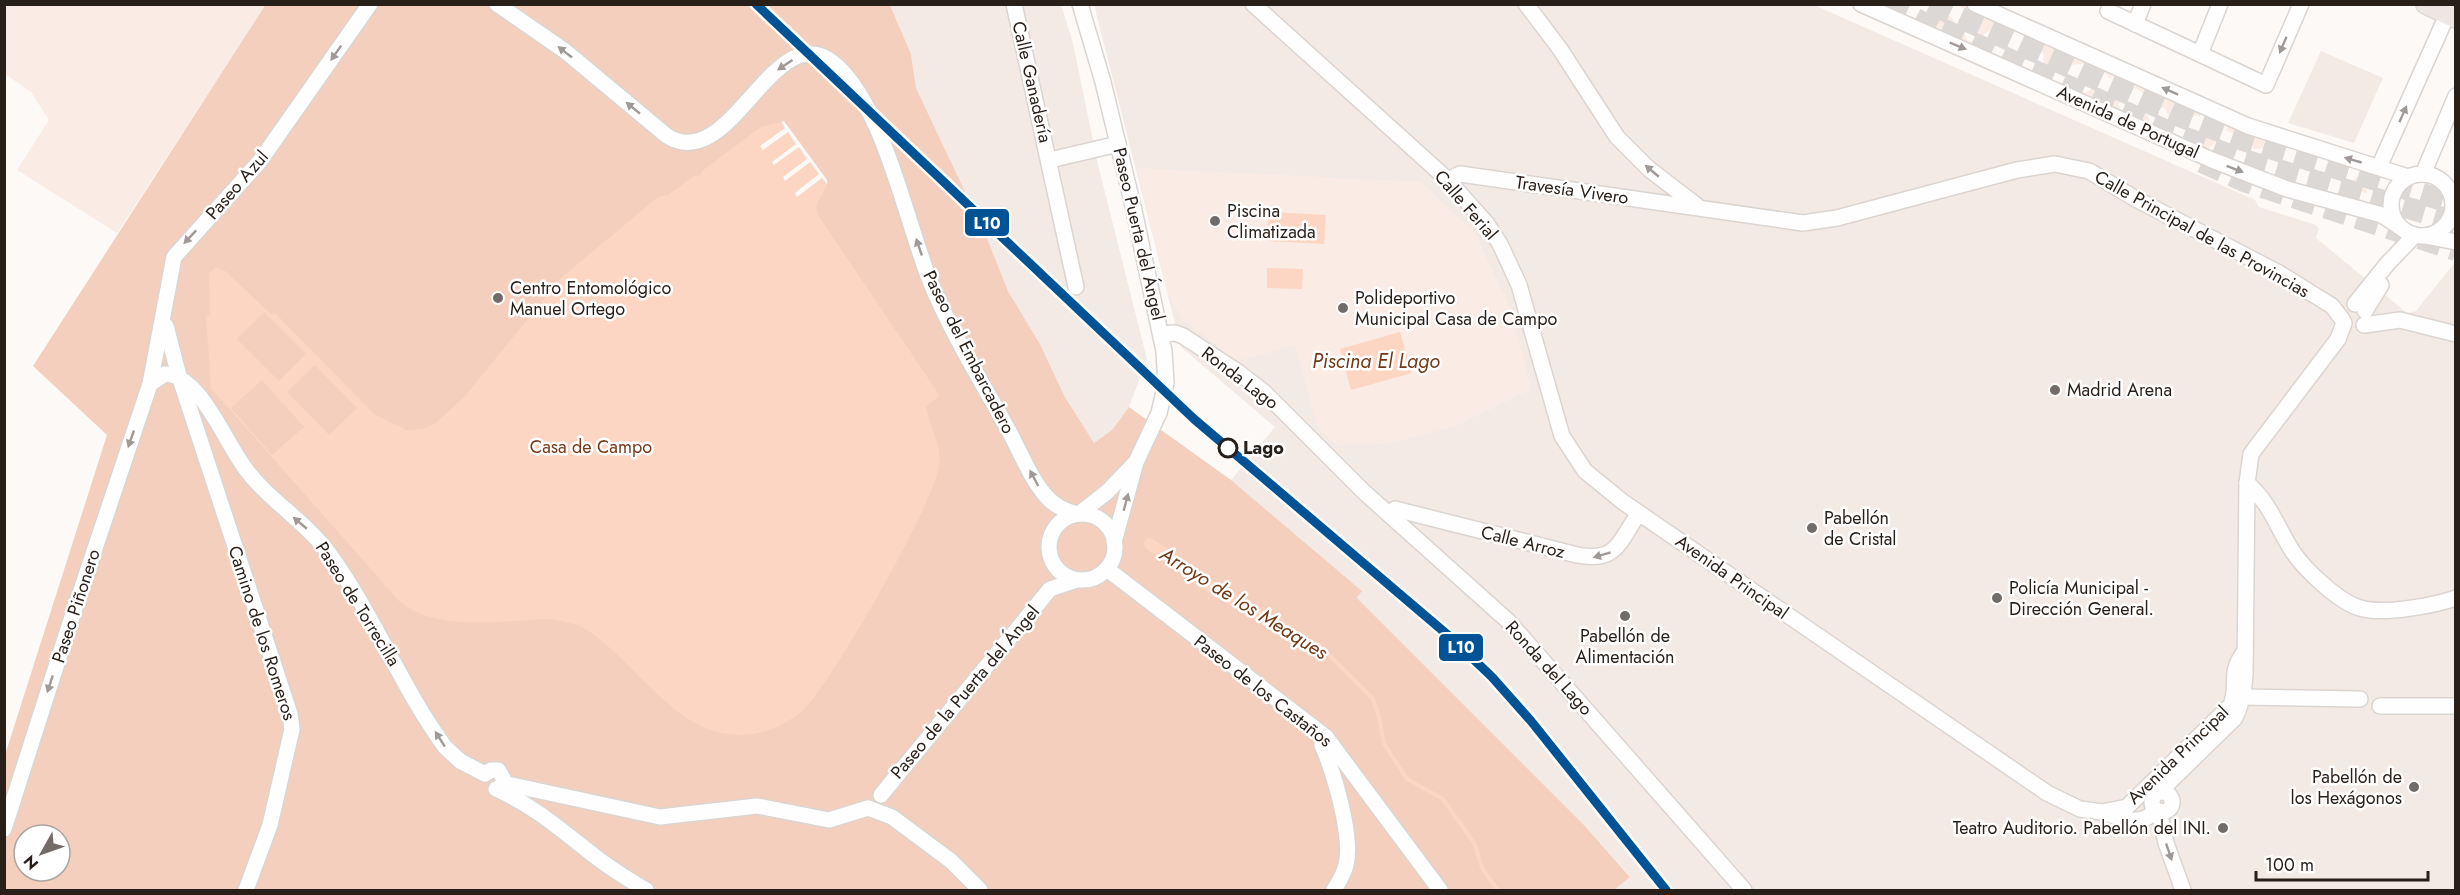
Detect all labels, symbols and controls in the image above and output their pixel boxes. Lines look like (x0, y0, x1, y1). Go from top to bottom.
street label: Calle Ganadería (1005, 19, 1059, 145)
one-way arrow (2278, 36, 2287, 54)
one-way arrow (1949, 41, 1967, 51)
one-way arrow (330, 44, 342, 60)
one-way arrow (557, 46, 572, 58)
one-way arrow (777, 59, 793, 71)
street label: Avenida de Portugal (2053, 79, 2203, 165)
one-way arrow (2161, 86, 2179, 96)
one-way arrow (625, 102, 641, 115)
one-way arrow (2398, 104, 2408, 122)
street label: Paseo Azul (200, 145, 274, 225)
street label: Paseo Puerta del Ángel (1106, 145, 1172, 323)
one-way arrow (2343, 155, 2361, 164)
street label: Calle Ferial (1428, 164, 1504, 246)
street label: Calle Principal de las Provincias (2090, 164, 2314, 304)
one-way arrow (1645, 165, 1660, 178)
one-way arrow (2226, 165, 2244, 174)
street label: Travesía Vivero (1514, 169, 1630, 211)
place label: Piscina Climatizada (1227, 198, 1316, 245)
line badge: L10 (964, 208, 1010, 237)
text: L10 (973, 212, 1001, 235)
marker: Piscina Climatizada (1208, 214, 1222, 228)
one-way arrow (183, 230, 197, 245)
one-way arrow (913, 238, 923, 256)
street label: Paseo del Embarcadero (917, 266, 1022, 438)
place label: Centro Entomológico Manuel Ortego (510, 275, 671, 322)
place label: Polideportivo Municipal Casa de Campo (1355, 285, 1557, 332)
marker: Centro Entomológico Manuel Ortego (491, 291, 505, 305)
marker: Polideportivo Municipal Casa de Campo (1336, 301, 1350, 315)
street label: Ronda Lago (1196, 340, 1284, 416)
water label: Piscina El Lago (1312, 347, 1440, 376)
place label: Madrid Arena (2067, 377, 2172, 403)
marker: Madrid Arena (2048, 383, 2062, 397)
one-way arrow (126, 430, 136, 448)
park label: Casa de Campo (530, 434, 652, 460)
place label: Lago (1243, 435, 1284, 461)
marker: Lago (1218, 438, 1238, 458)
one-way arrow (1029, 469, 1039, 486)
one-way arrow (1121, 493, 1131, 511)
place label: Pabellón de Cristal (1824, 505, 1897, 552)
one-way arrow (293, 517, 308, 530)
street label: Calle Arroz (1478, 519, 1568, 565)
marker: Pabellón de Cristal (1805, 521, 1819, 535)
street label: Avenida Principal (1670, 528, 1794, 626)
street label: Paseo de Torrecilla (309, 537, 407, 671)
water label: Arroyo de los Meaques (1153, 540, 1333, 667)
street label: Camino de los Romeros (221, 542, 303, 724)
street label: Paseo Piñonero (45, 546, 107, 666)
one-way arrow (1593, 551, 1611, 560)
place label: Policía Municipal - Dirección General. (2009, 575, 2154, 622)
marker: Policía Municipal - Dirección General. (1990, 591, 2004, 605)
street label: Paseo de la Puerta del Ángel (884, 599, 1046, 785)
marker: Pabellón de Alimentación (1618, 609, 1632, 623)
street label: Ronda del Lago (1499, 615, 1599, 721)
place label: Pabellón de Alimentación (1576, 623, 1675, 670)
street label: Paseo de los Castaños (1188, 629, 1338, 753)
line badge: L10 (1438, 633, 1484, 662)
text: L10 (1447, 636, 1475, 659)
one-way arrow (45, 675, 55, 693)
street label: Avenida Principal (2121, 700, 2235, 810)
one-way arrow (434, 730, 445, 747)
place label: Pabellón de los Hexágonos (2291, 764, 2402, 811)
marker: Pabellón de los Hexágonos (2407, 780, 2421, 794)
place label: Teatro Auditorio. Pabellón del INI. (1953, 815, 2211, 841)
marker: Teatro Auditorio. Pabellón del INI. (2216, 821, 2230, 835)
north arrow (12, 823, 72, 883)
one-way arrow (2164, 843, 2174, 861)
scale bar (2256, 844, 2428, 882)
text: N (18, 850, 44, 875)
text: 100 m (2265, 852, 2314, 878)

